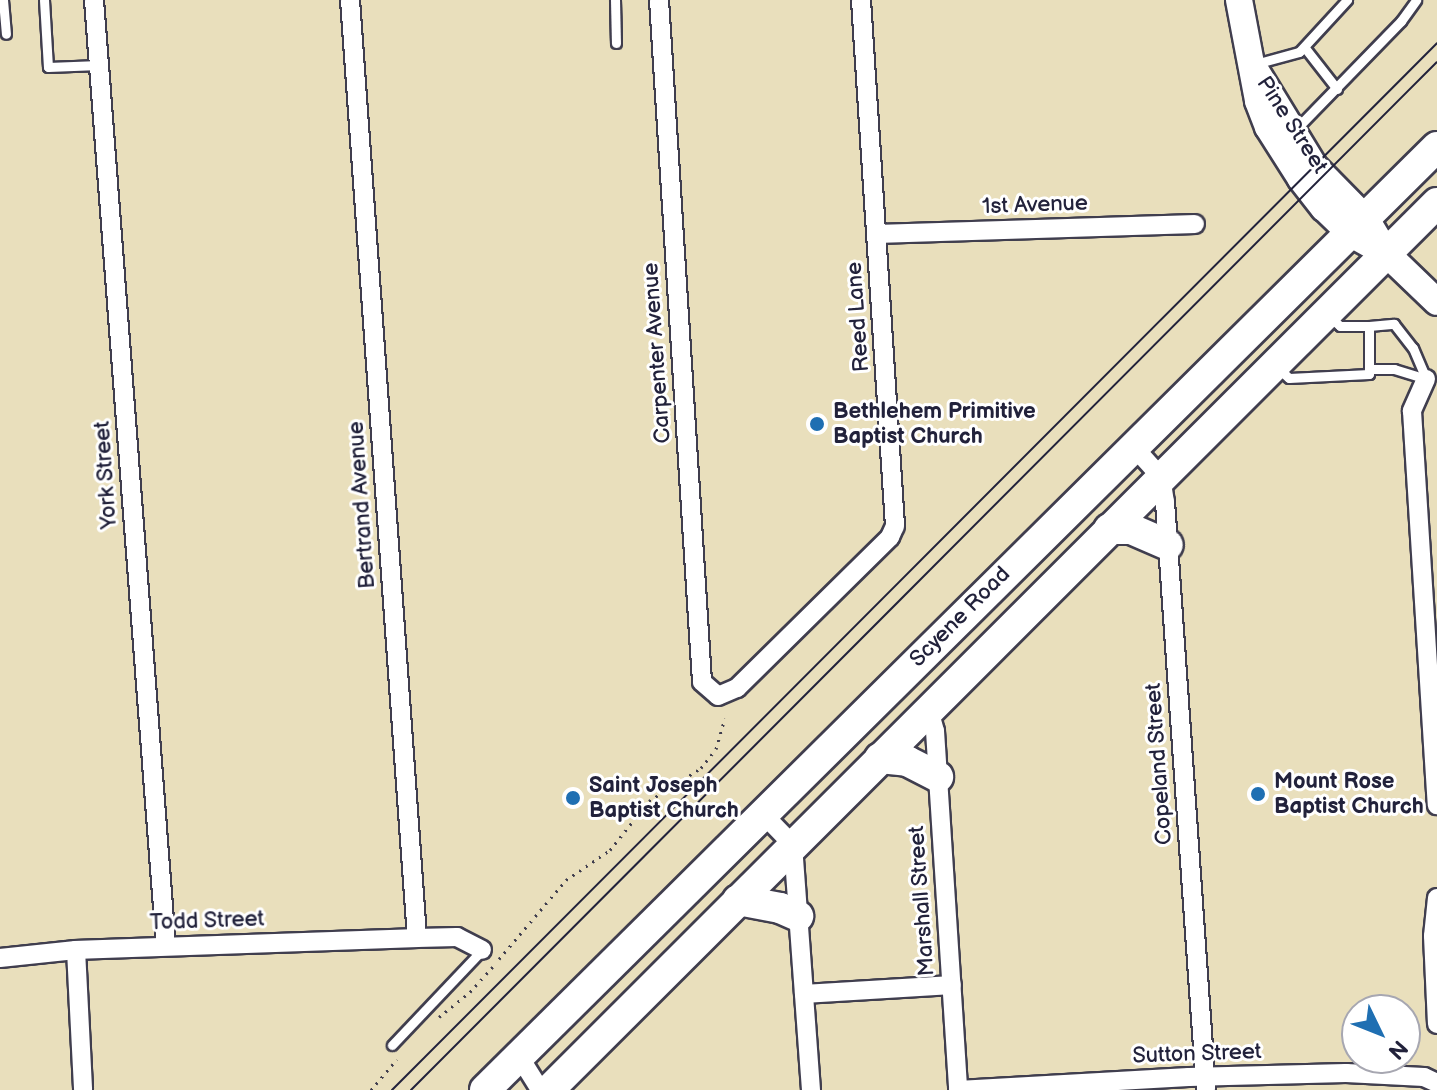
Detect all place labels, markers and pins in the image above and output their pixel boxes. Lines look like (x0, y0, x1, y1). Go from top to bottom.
place label: Bethlehem Primitive Baptist Church (833, 398, 1036, 450)
marker: Bethlehem Primitive Baptist Church (808, 415, 826, 433)
place label: Mount Rose Baptist Church (1274, 768, 1424, 820)
place label: Saint Joseph Baptist Church (589, 772, 739, 824)
marker: Mount Rose Baptist Church (1249, 785, 1267, 803)
marker: Saint Joseph Baptist Church (564, 789, 582, 807)

